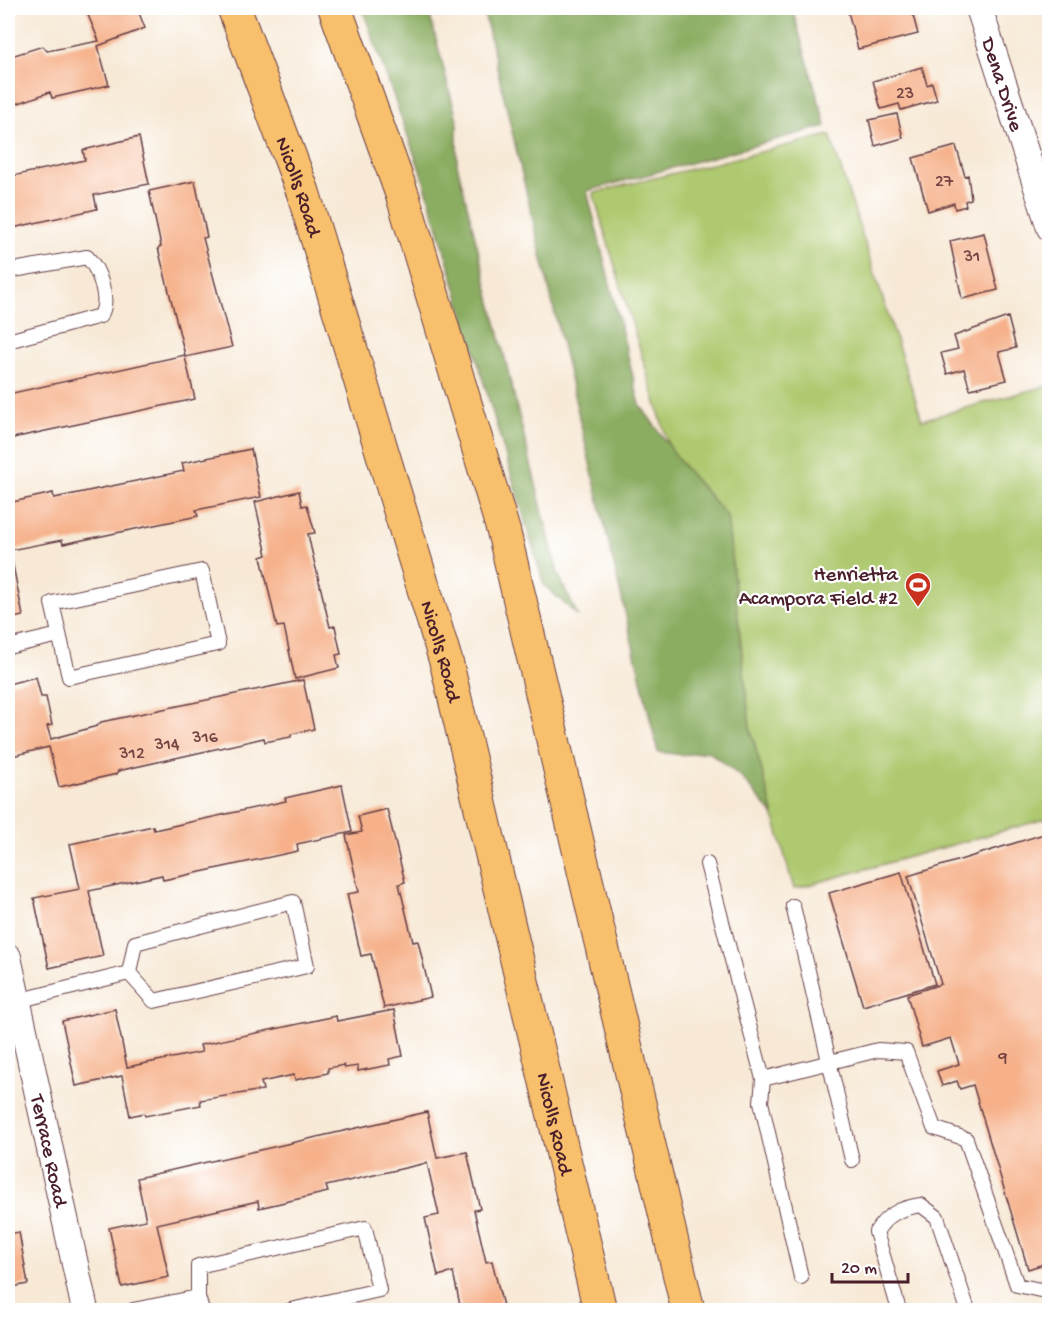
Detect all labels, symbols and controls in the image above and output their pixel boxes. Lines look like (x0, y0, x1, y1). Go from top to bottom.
street label: Dena Drive (973, 33, 1027, 136)
house number: 23 (896, 84, 914, 105)
street label: Nicolls Road (267, 134, 325, 242)
house number: 27 (935, 172, 954, 193)
house number: 31 (963, 247, 980, 268)
place label: Henrietta Acampora Field #2 (739, 564, 899, 613)
sports icon: Henrietta Acampora Field #2 (903, 570, 933, 608)
street label: Nicolls Road (412, 598, 465, 706)
house number: 316 (191, 728, 219, 749)
house number: 314 (153, 735, 180, 756)
house number: 312 (118, 744, 145, 765)
house number: 9 (997, 1048, 1008, 1069)
street label: Nicolls Road (528, 1071, 577, 1179)
street label: Terrace Road (22, 1092, 72, 1211)
scale bar (832, 1246, 908, 1284)
text: 20 m (841, 1259, 877, 1280)

